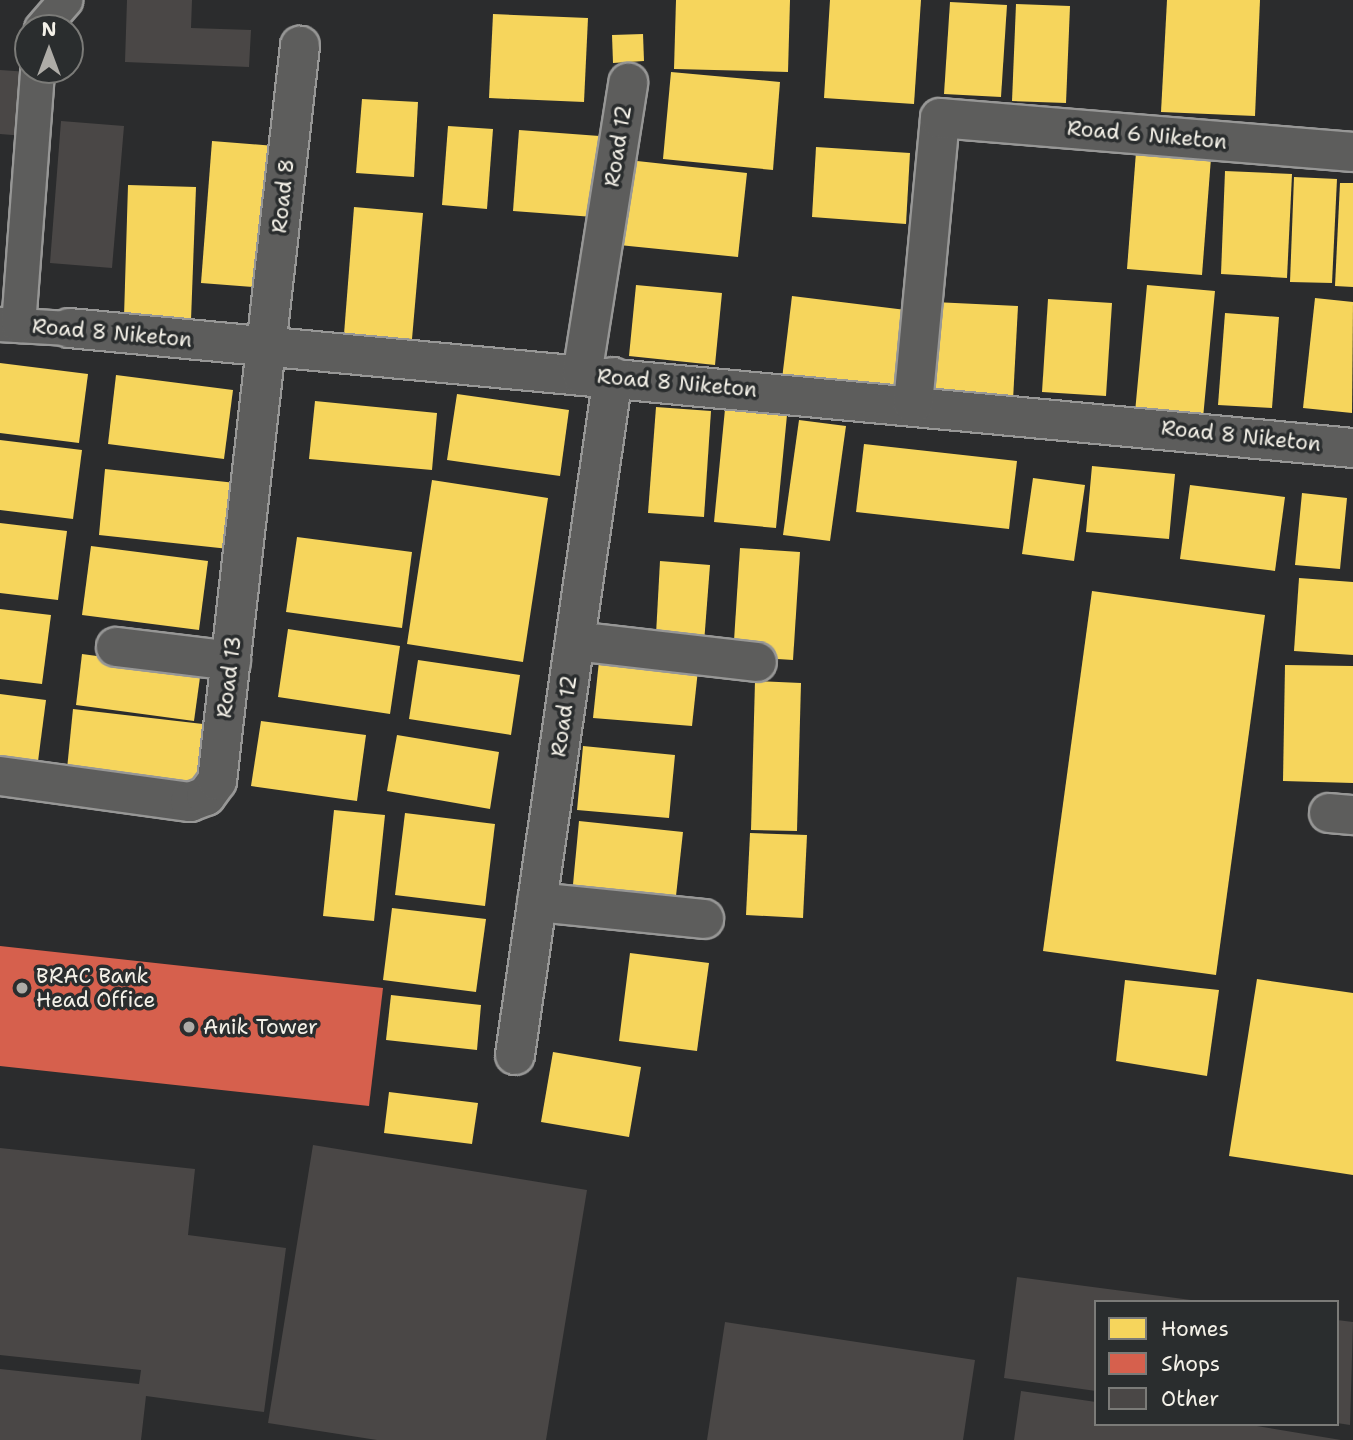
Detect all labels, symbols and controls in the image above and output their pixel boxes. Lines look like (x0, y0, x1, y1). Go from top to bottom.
north arrow (14, 14, 84, 84)
text: N (41, 17, 57, 42)
street label: Road 12 (599, 103, 637, 189)
street label: Road 6 Niketon (1066, 115, 1228, 155)
street label: Road 8 (267, 158, 299, 234)
street label: Road 8 Niketon (31, 313, 193, 353)
street label: Road 8 Niketon (596, 363, 758, 403)
street label: Road 8 Niketon (1160, 415, 1322, 457)
street label: Road 13 (211, 635, 247, 719)
street label: Road 12 (546, 674, 582, 758)
place label: BRAC Bank Head Office (36, 963, 155, 1013)
marker: BRAC Bank Head Office (14, 980, 30, 996)
place label: Anik Tower (203, 1014, 318, 1040)
marker: Anik Tower (181, 1019, 197, 1035)
legend (1094, 1300, 1339, 1426)
text: Homes (1161, 1315, 1229, 1343)
text: Shops (1161, 1350, 1220, 1378)
text: Other (1161, 1385, 1219, 1413)

